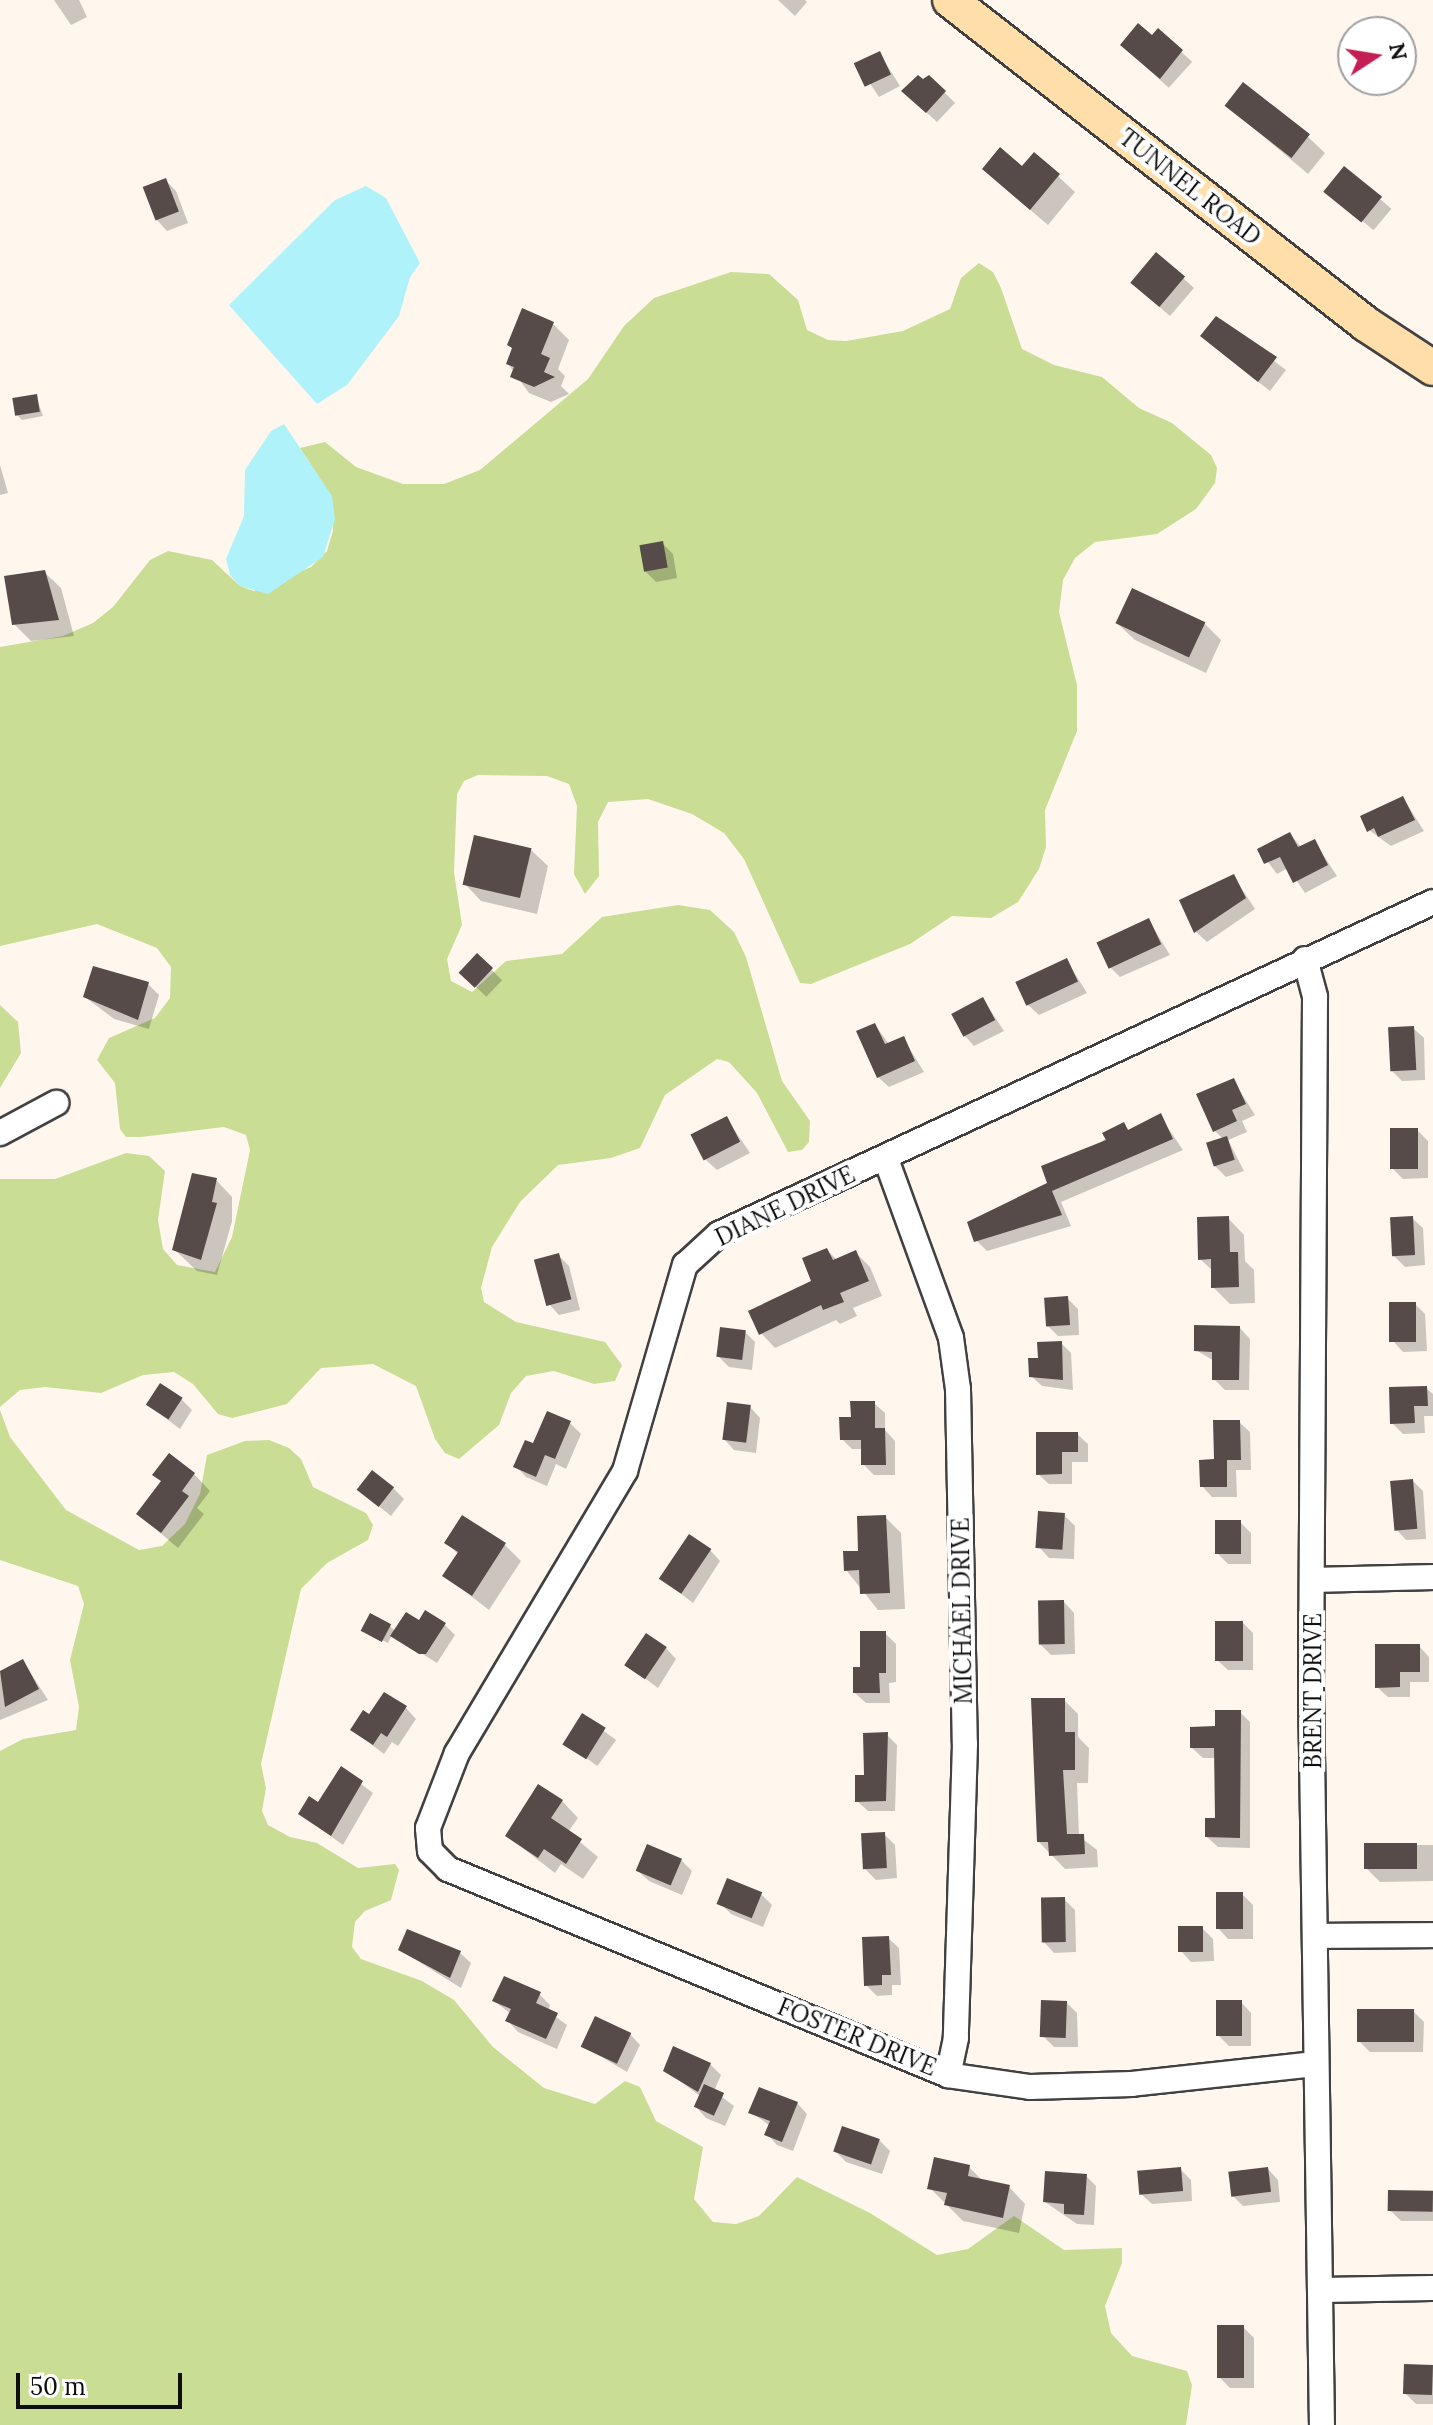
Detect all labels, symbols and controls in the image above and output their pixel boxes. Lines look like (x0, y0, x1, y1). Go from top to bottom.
north arrow (1337, 16, 1417, 96)
text: N (1383, 40, 1414, 63)
street label: TUNNEL ROAD (1113, 123, 1267, 251)
street label: DIANE DRIVE (711, 1160, 859, 1252)
street label: MICHAEL DRIVE (946, 1517, 978, 1705)
street label: BRENT DRIVE (1299, 1613, 1327, 1769)
street label: FOSTER DRIVE (773, 1992, 941, 2082)
scale bar (20, 2357, 186, 2407)
text: 50 m (30, 2371, 86, 2402)

